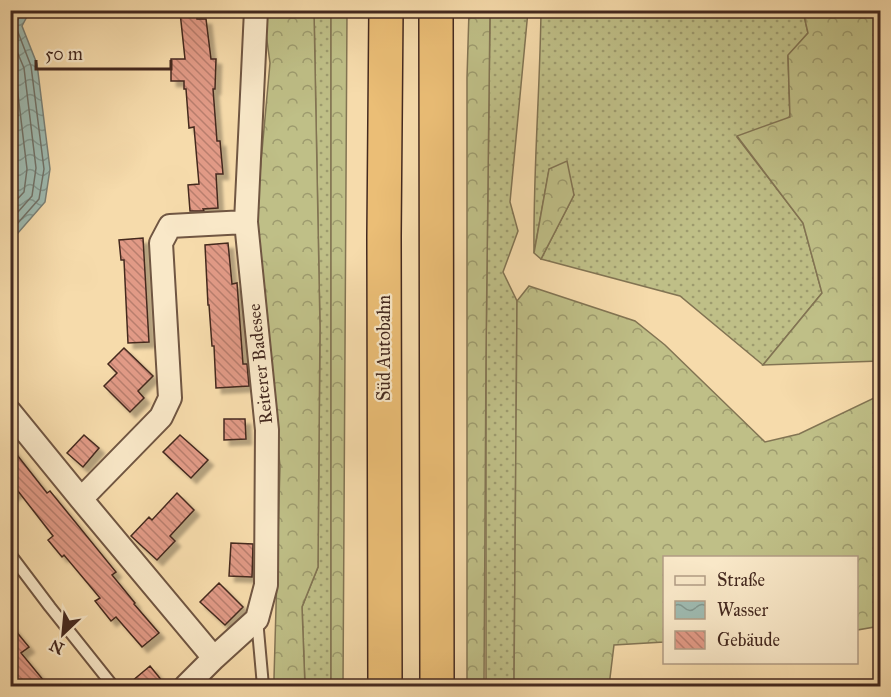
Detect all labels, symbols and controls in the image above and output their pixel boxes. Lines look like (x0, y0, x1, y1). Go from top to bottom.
scale bar (36, 33, 171, 71)
text: 50 m (45, 43, 83, 65)
street label: Süd Autobahn (373, 295, 395, 401)
street label: Reiterer Badesee (243, 303, 277, 425)
legend (663, 556, 858, 664)
text: Straße (717, 569, 765, 591)
text: Wasser (717, 599, 768, 621)
north arrow (33, 604, 93, 664)
text: Gebäude (717, 629, 780, 651)
text: N (46, 635, 67, 659)

